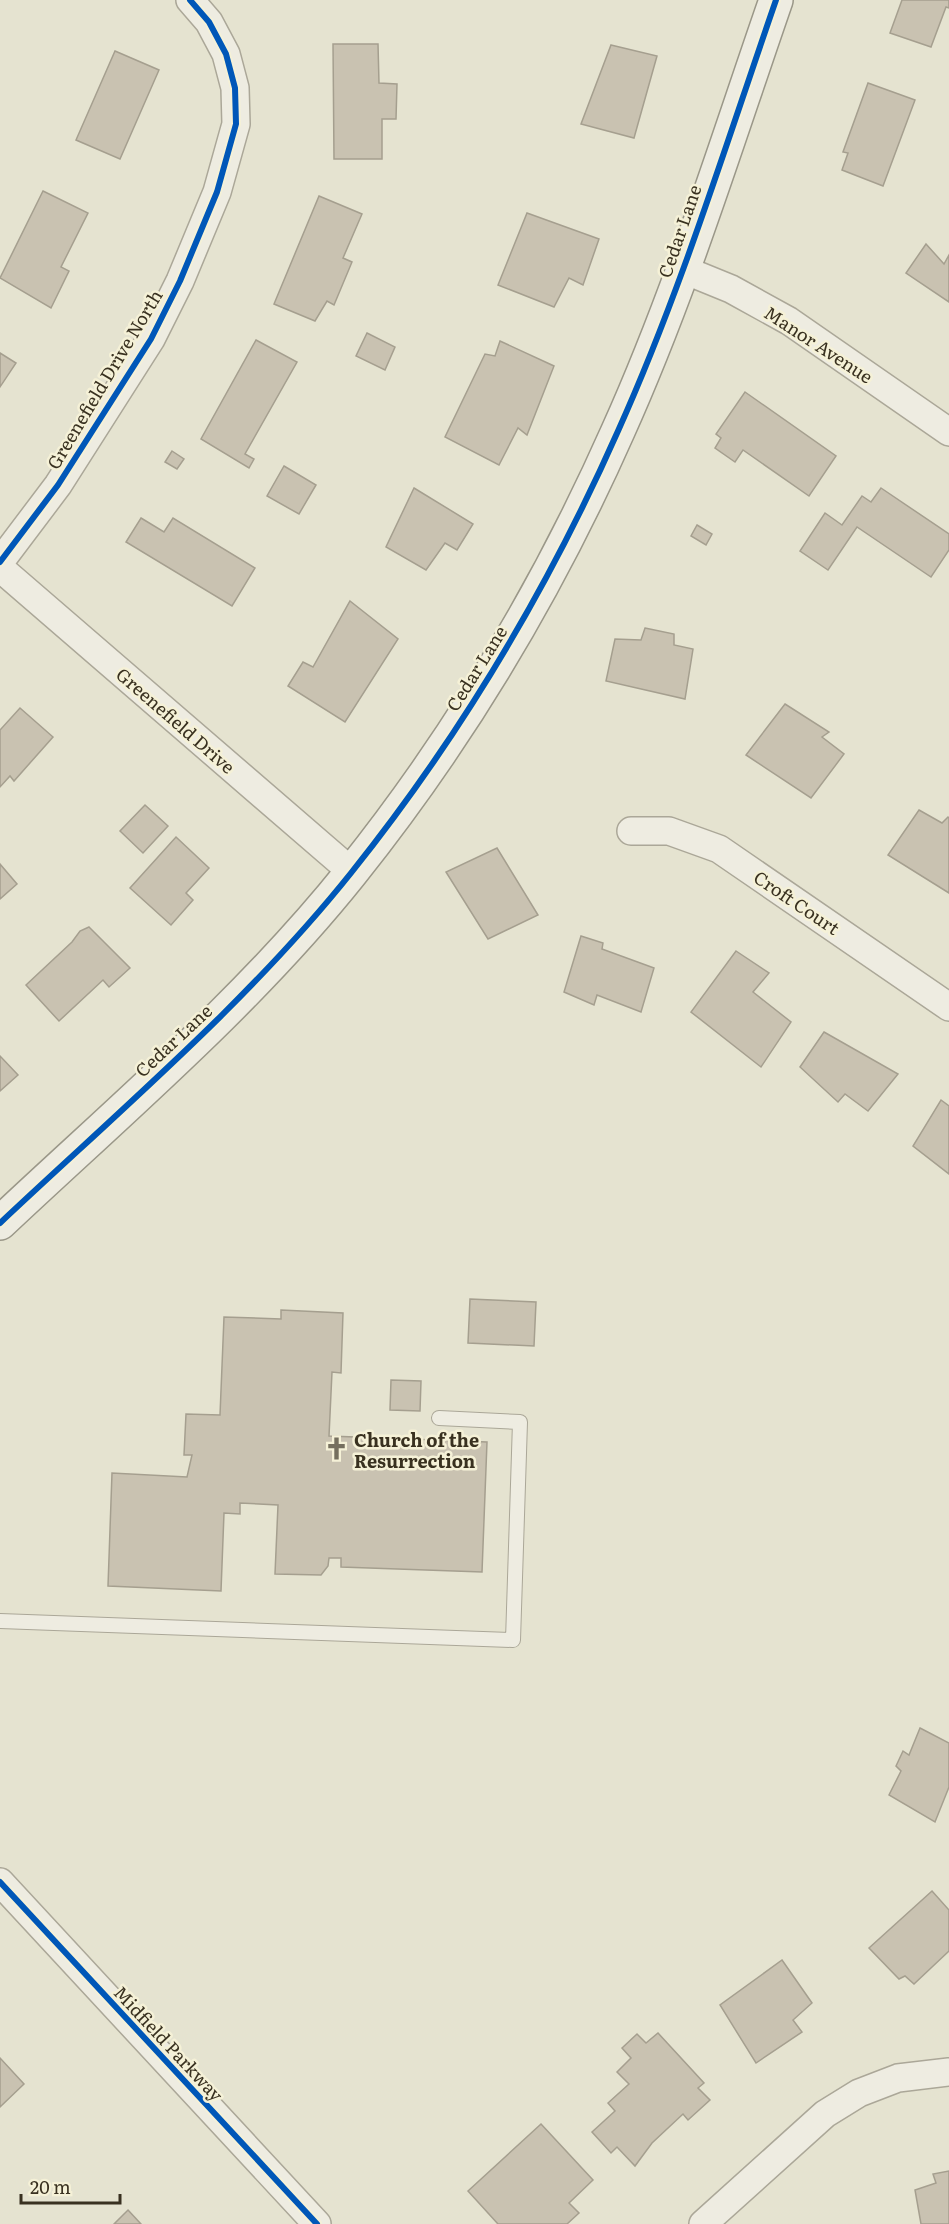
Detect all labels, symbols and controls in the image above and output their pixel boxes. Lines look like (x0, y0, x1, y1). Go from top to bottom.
street label: Cedar Lane (650, 181, 708, 281)
street label: Greenefield Drive North (39, 284, 169, 474)
street label: Manor Avenue (759, 299, 879, 389)
street label: Cedar Lane (439, 620, 513, 716)
street label: Greenefield Drive (111, 661, 241, 779)
street label: Croft Court (749, 863, 846, 941)
street label: Cedar Lane (128, 997, 218, 1083)
place label: Church of the Resurrection (354, 1426, 479, 1474)
church icon: Church of the Resurrection (323, 1436, 349, 1462)
street label: Midfield Parkway (108, 1979, 230, 2107)
scale bar (21, 2167, 120, 2205)
text: 20 m (30, 2173, 71, 2200)

